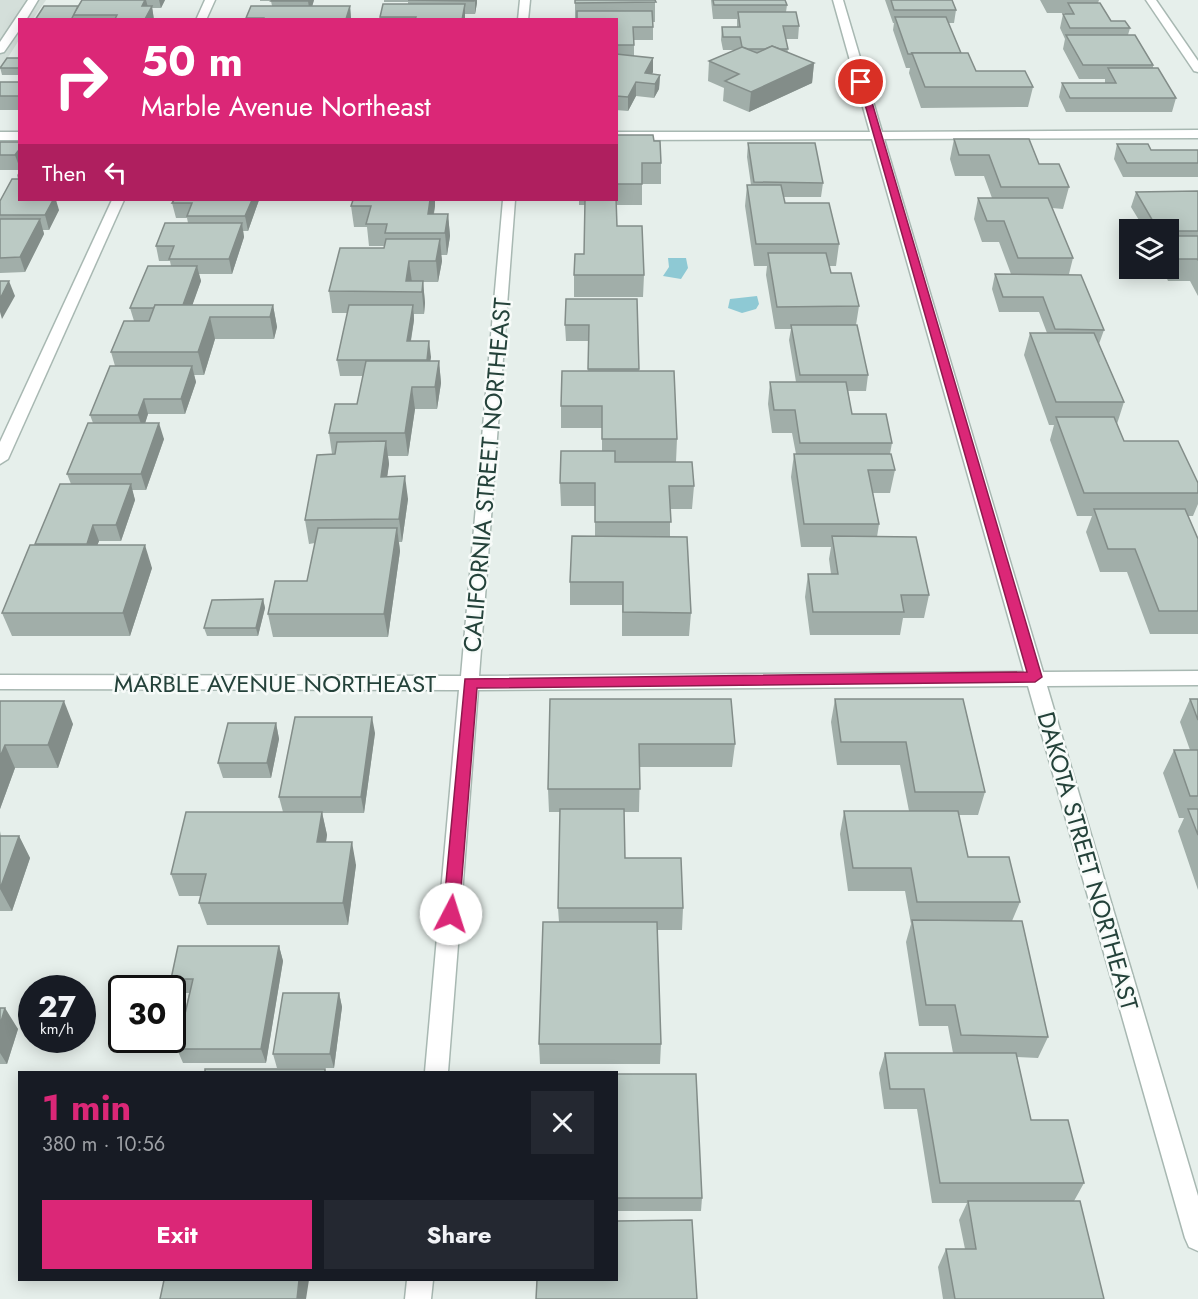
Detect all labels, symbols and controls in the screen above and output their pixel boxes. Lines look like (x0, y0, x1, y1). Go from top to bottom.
text: 50 m (141, 31, 243, 92)
icon: right (42, 42, 120, 120)
pin (835, 56, 886, 107)
icon: arrive (844, 65, 877, 98)
text: Marble Avenue Northeast (141, 87, 431, 126)
icon: left (99, 156, 132, 189)
text: Then (42, 157, 87, 189)
map controls (1119, 219, 1179, 279)
button: layers (1119, 219, 1179, 279)
street label: CALIFORNIA STREET NORTHEAST (454, 296, 520, 654)
street label: MARBLE AVENUE NORTHEAST (114, 666, 436, 701)
street label: DAKOTA STREET NORTHEAST (1029, 708, 1147, 1014)
position arrow (419, 882, 483, 946)
speed limit sign: 30 (108, 975, 186, 1053)
text: 27 (38, 985, 76, 1028)
text: km/h (40, 1018, 74, 1040)
text: 1 min (42, 1081, 131, 1133)
button: close (531, 1091, 594, 1154)
text: 380 m · 10:56 (42, 1130, 165, 1159)
button: Exit (42, 1200, 312, 1269)
button: Share (324, 1200, 594, 1269)

